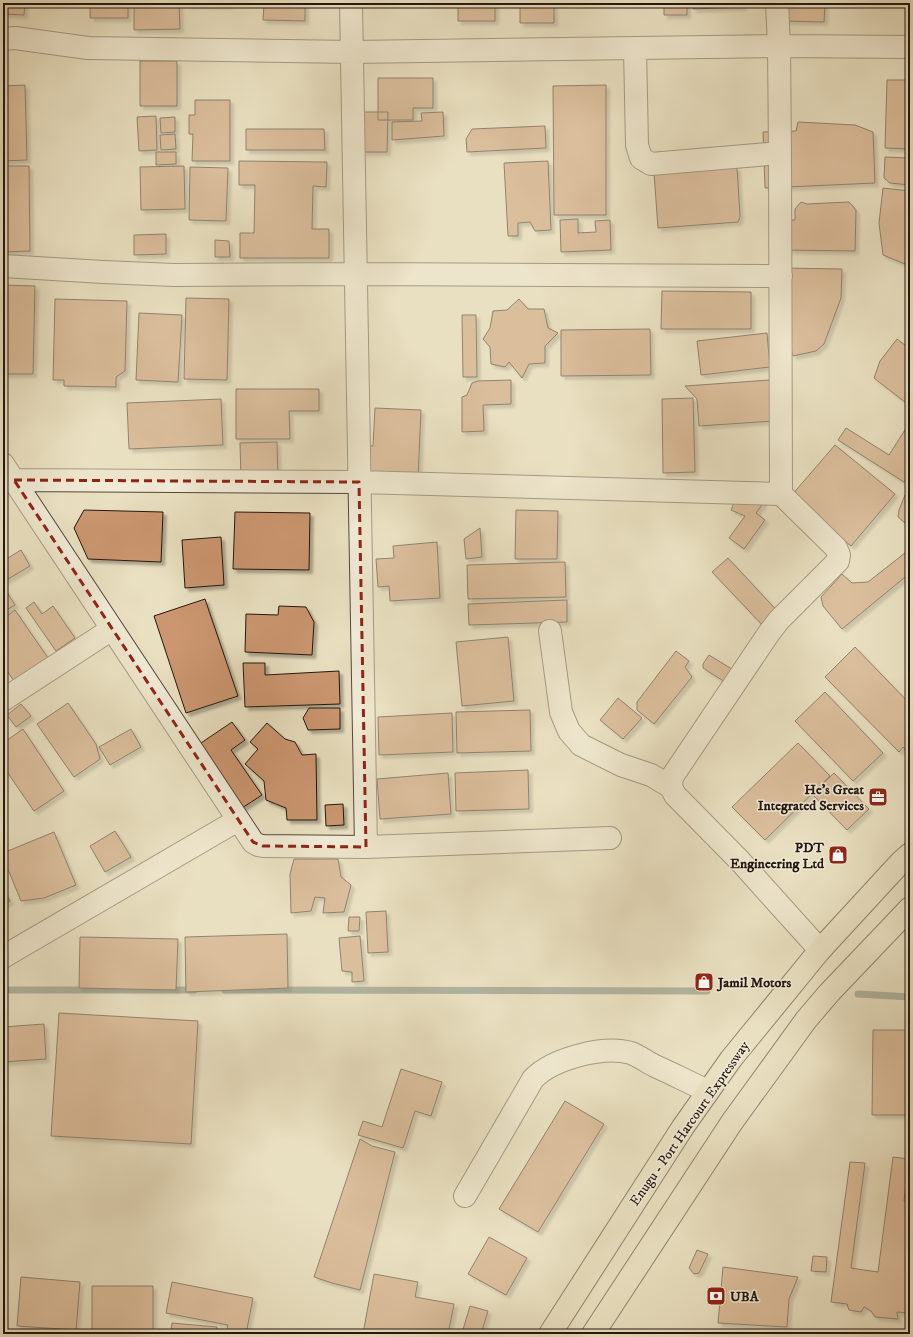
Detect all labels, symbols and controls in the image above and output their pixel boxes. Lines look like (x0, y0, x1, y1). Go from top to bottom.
place label: He's Great Integrated Services (758, 781, 865, 815)
office icon: He's Great Integrated Services (867, 786, 889, 808)
place label: PDT Engineering Ltd (730, 839, 825, 873)
shop icon: PDT Engineering Ltd (827, 844, 849, 866)
shop icon: Jamil Motors (693, 971, 715, 993)
place label: Jamil Motors (716, 974, 791, 992)
street label: Enugu - Port Harcourt Expressway (626, 1037, 754, 1210)
bank icon: UBA (705, 1285, 727, 1307)
place label: UBA (730, 1288, 760, 1306)

